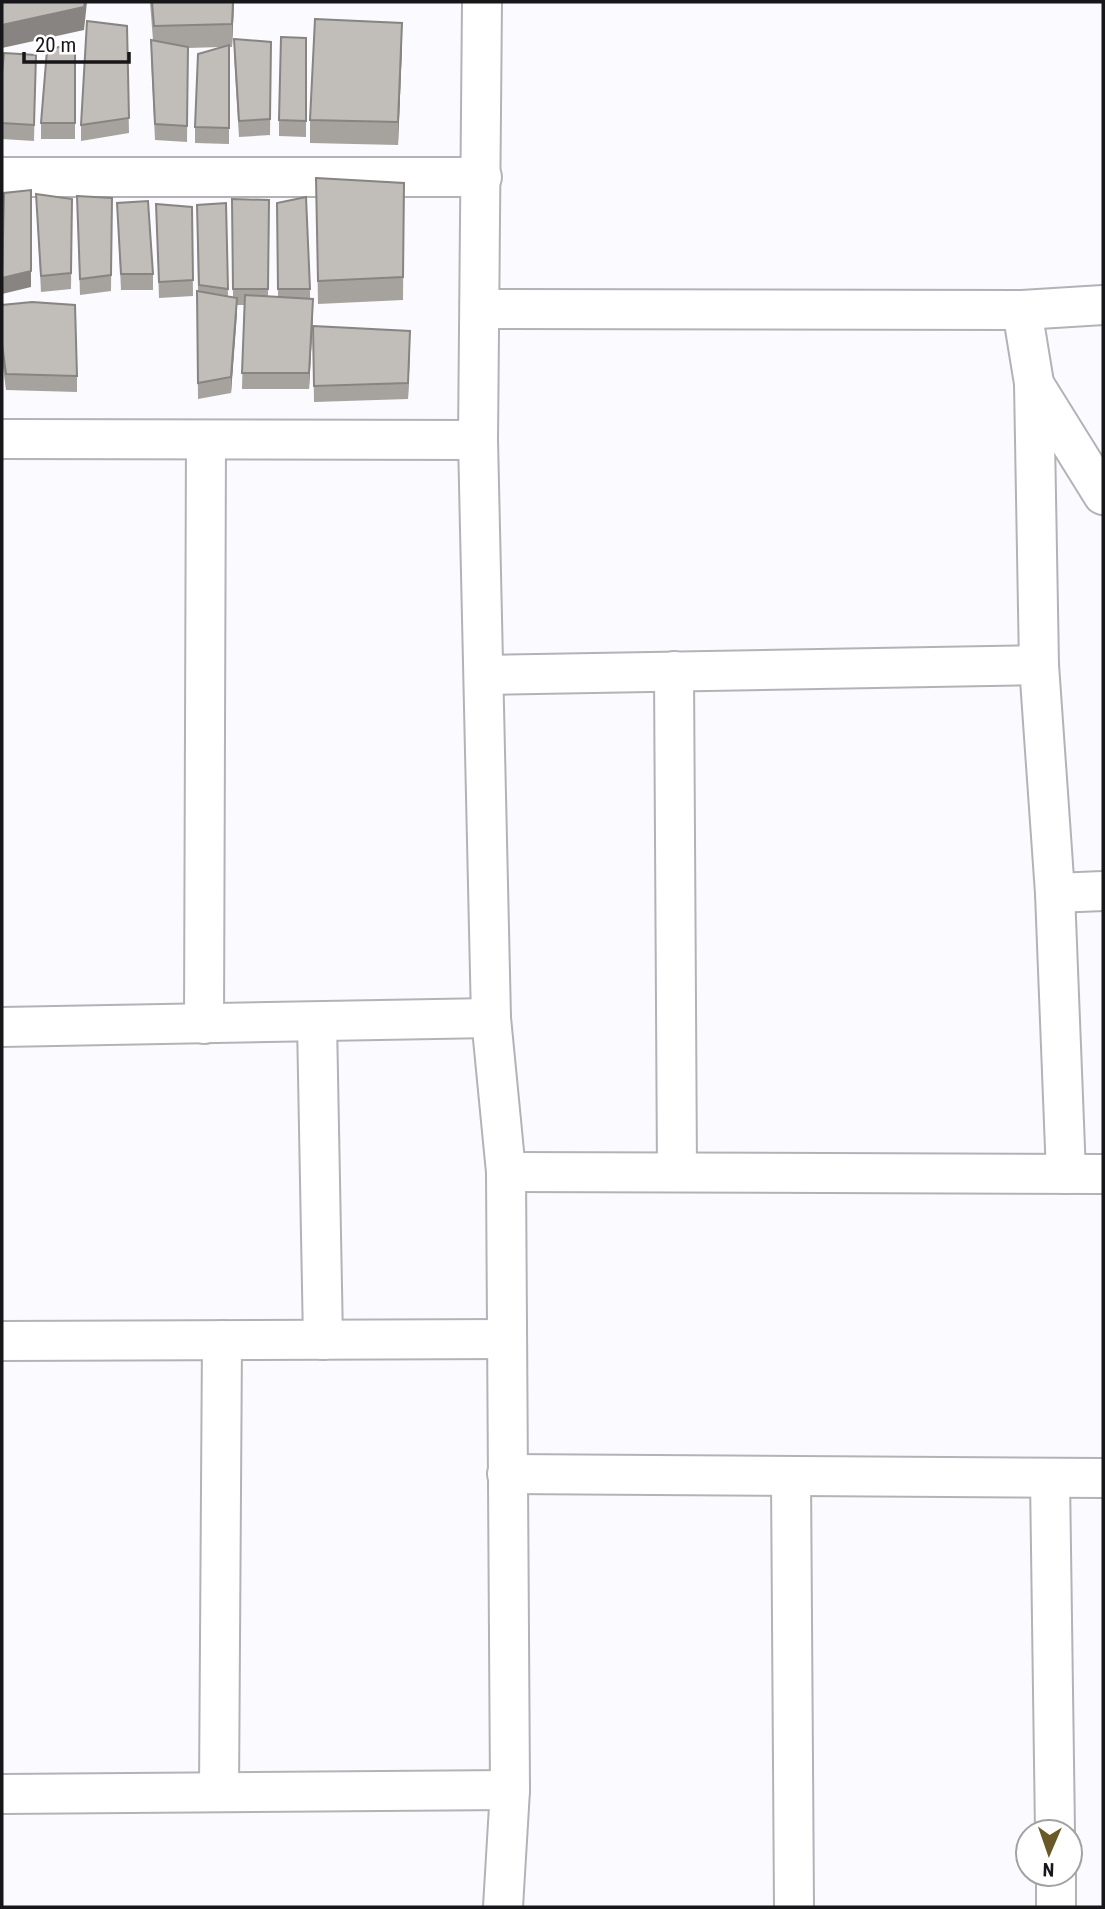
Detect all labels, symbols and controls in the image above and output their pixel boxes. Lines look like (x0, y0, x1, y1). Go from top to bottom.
scale bar (24, 21, 130, 65)
text: 20 m (35, 33, 76, 57)
north arrow (1014, 1818, 1084, 1888)
text: N (1042, 1858, 1055, 1881)

